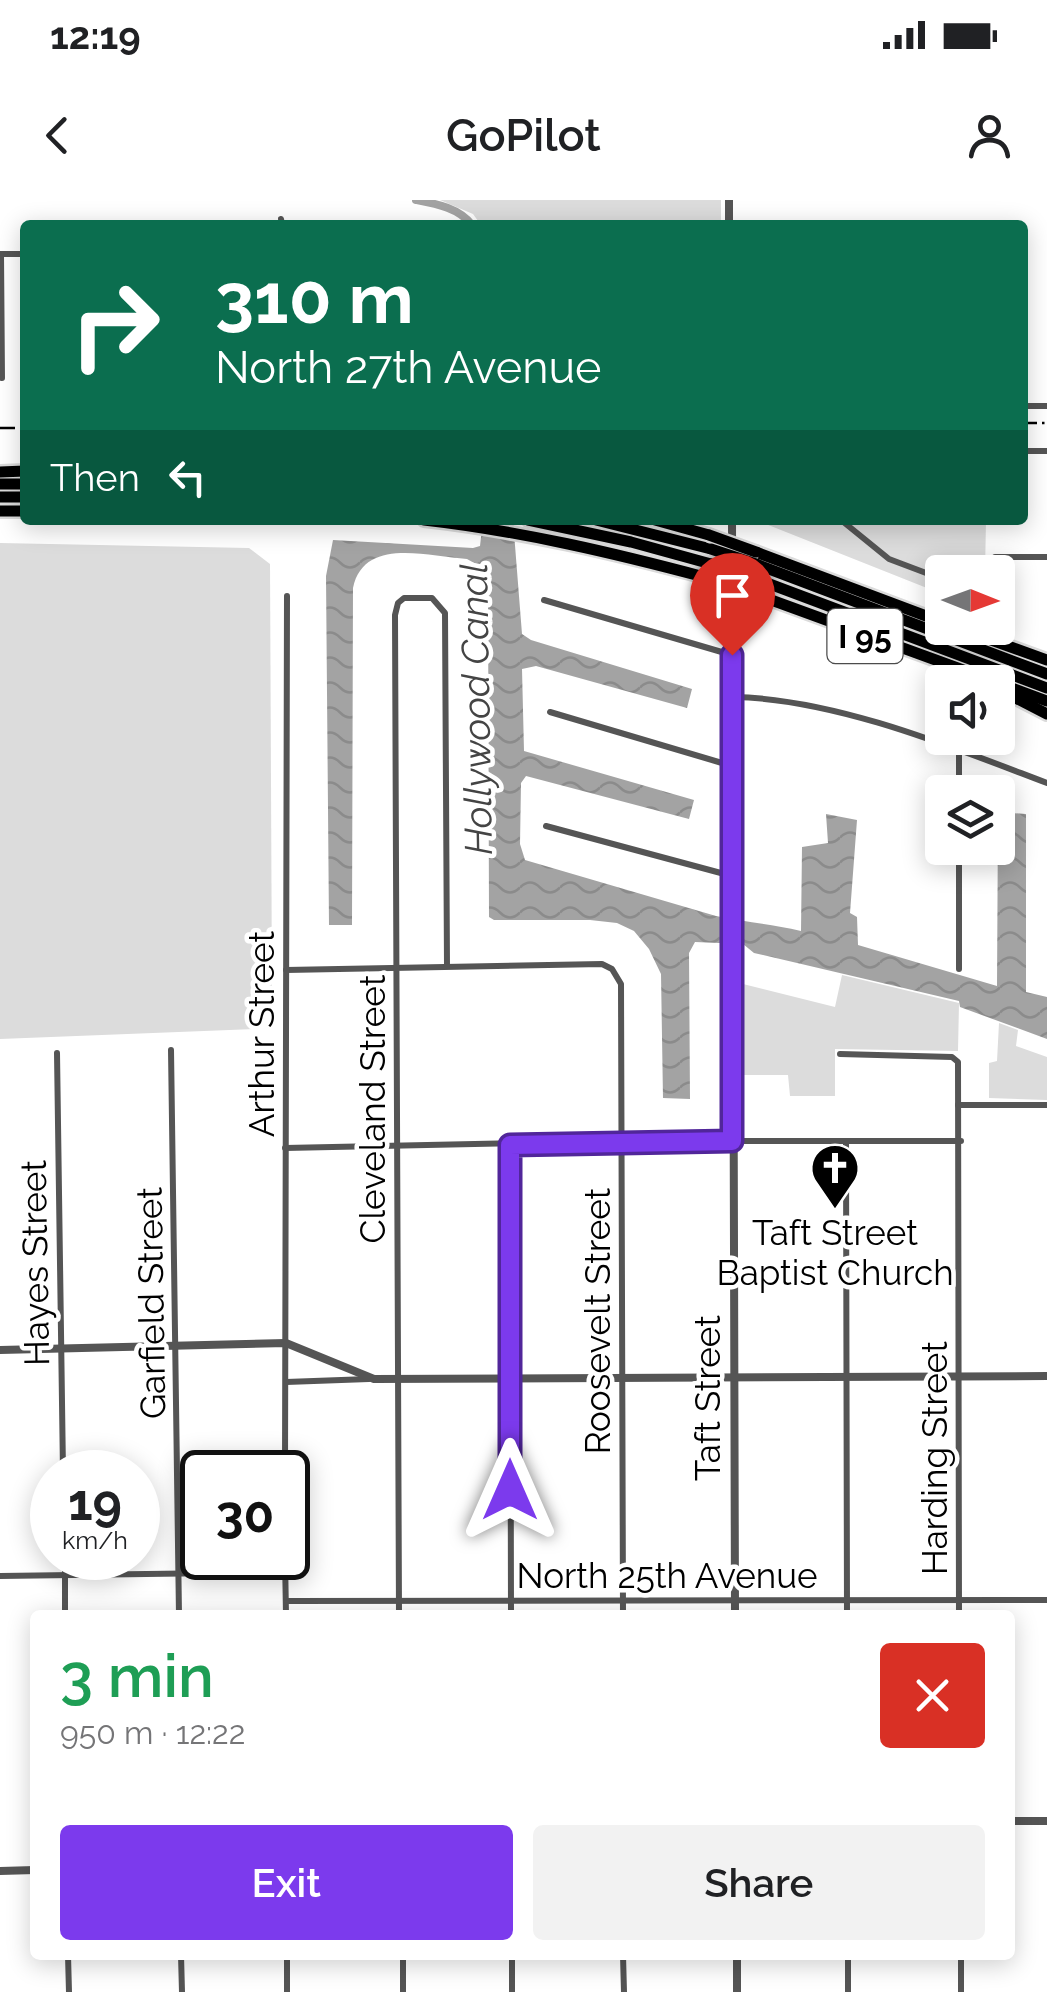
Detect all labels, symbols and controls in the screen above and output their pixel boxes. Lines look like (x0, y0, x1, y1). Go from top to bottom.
text: 12:19 (50, 13, 141, 58)
icon: back (30, 108, 85, 163)
icon: person (962, 108, 1017, 163)
text: GoPilot (446, 109, 601, 162)
text: 310 m (215, 257, 414, 339)
icon: right (50, 260, 180, 390)
text: North 27th Avenue (215, 341, 602, 394)
icon: left (160, 450, 215, 505)
text: Then (50, 455, 140, 500)
pin (690, 553, 775, 656)
north arrow (925, 555, 1015, 645)
map controls (925, 555, 1015, 865)
water label: Hollywood Canal (451, 563, 501, 855)
icon: arrive (705, 568, 760, 623)
road number: I 95 (828, 609, 902, 663)
button: sound (925, 665, 1015, 755)
button: layers (925, 775, 1015, 865)
street label: Arthur Street (241, 931, 282, 1137)
street label: Cleveland Street (352, 974, 393, 1243)
church icon: Taft Street Baptist Church (809, 1142, 861, 1210)
street label: Hayes Street (13, 1159, 57, 1366)
street label: Garfield Street (128, 1186, 174, 1419)
street label: Roosevelt Street (577, 1187, 618, 1454)
place label: Taft Street Baptist Church (716, 1212, 954, 1293)
street label: Taft Street (687, 1315, 728, 1481)
street label: Harding Street (914, 1341, 955, 1575)
position arrow (458, 1438, 562, 1542)
speed limit sign: 30 (180, 1450, 310, 1580)
text: 19 (68, 1473, 122, 1532)
text: km/h (62, 1525, 128, 1555)
street label: North 25th Avenue (517, 1555, 818, 1596)
text: 3 min (60, 1641, 214, 1711)
button: close (880, 1643, 985, 1748)
text: 950 m · 12:22 (60, 1714, 245, 1751)
button: Exit (60, 1825, 513, 1940)
button: Share (533, 1825, 985, 1940)

